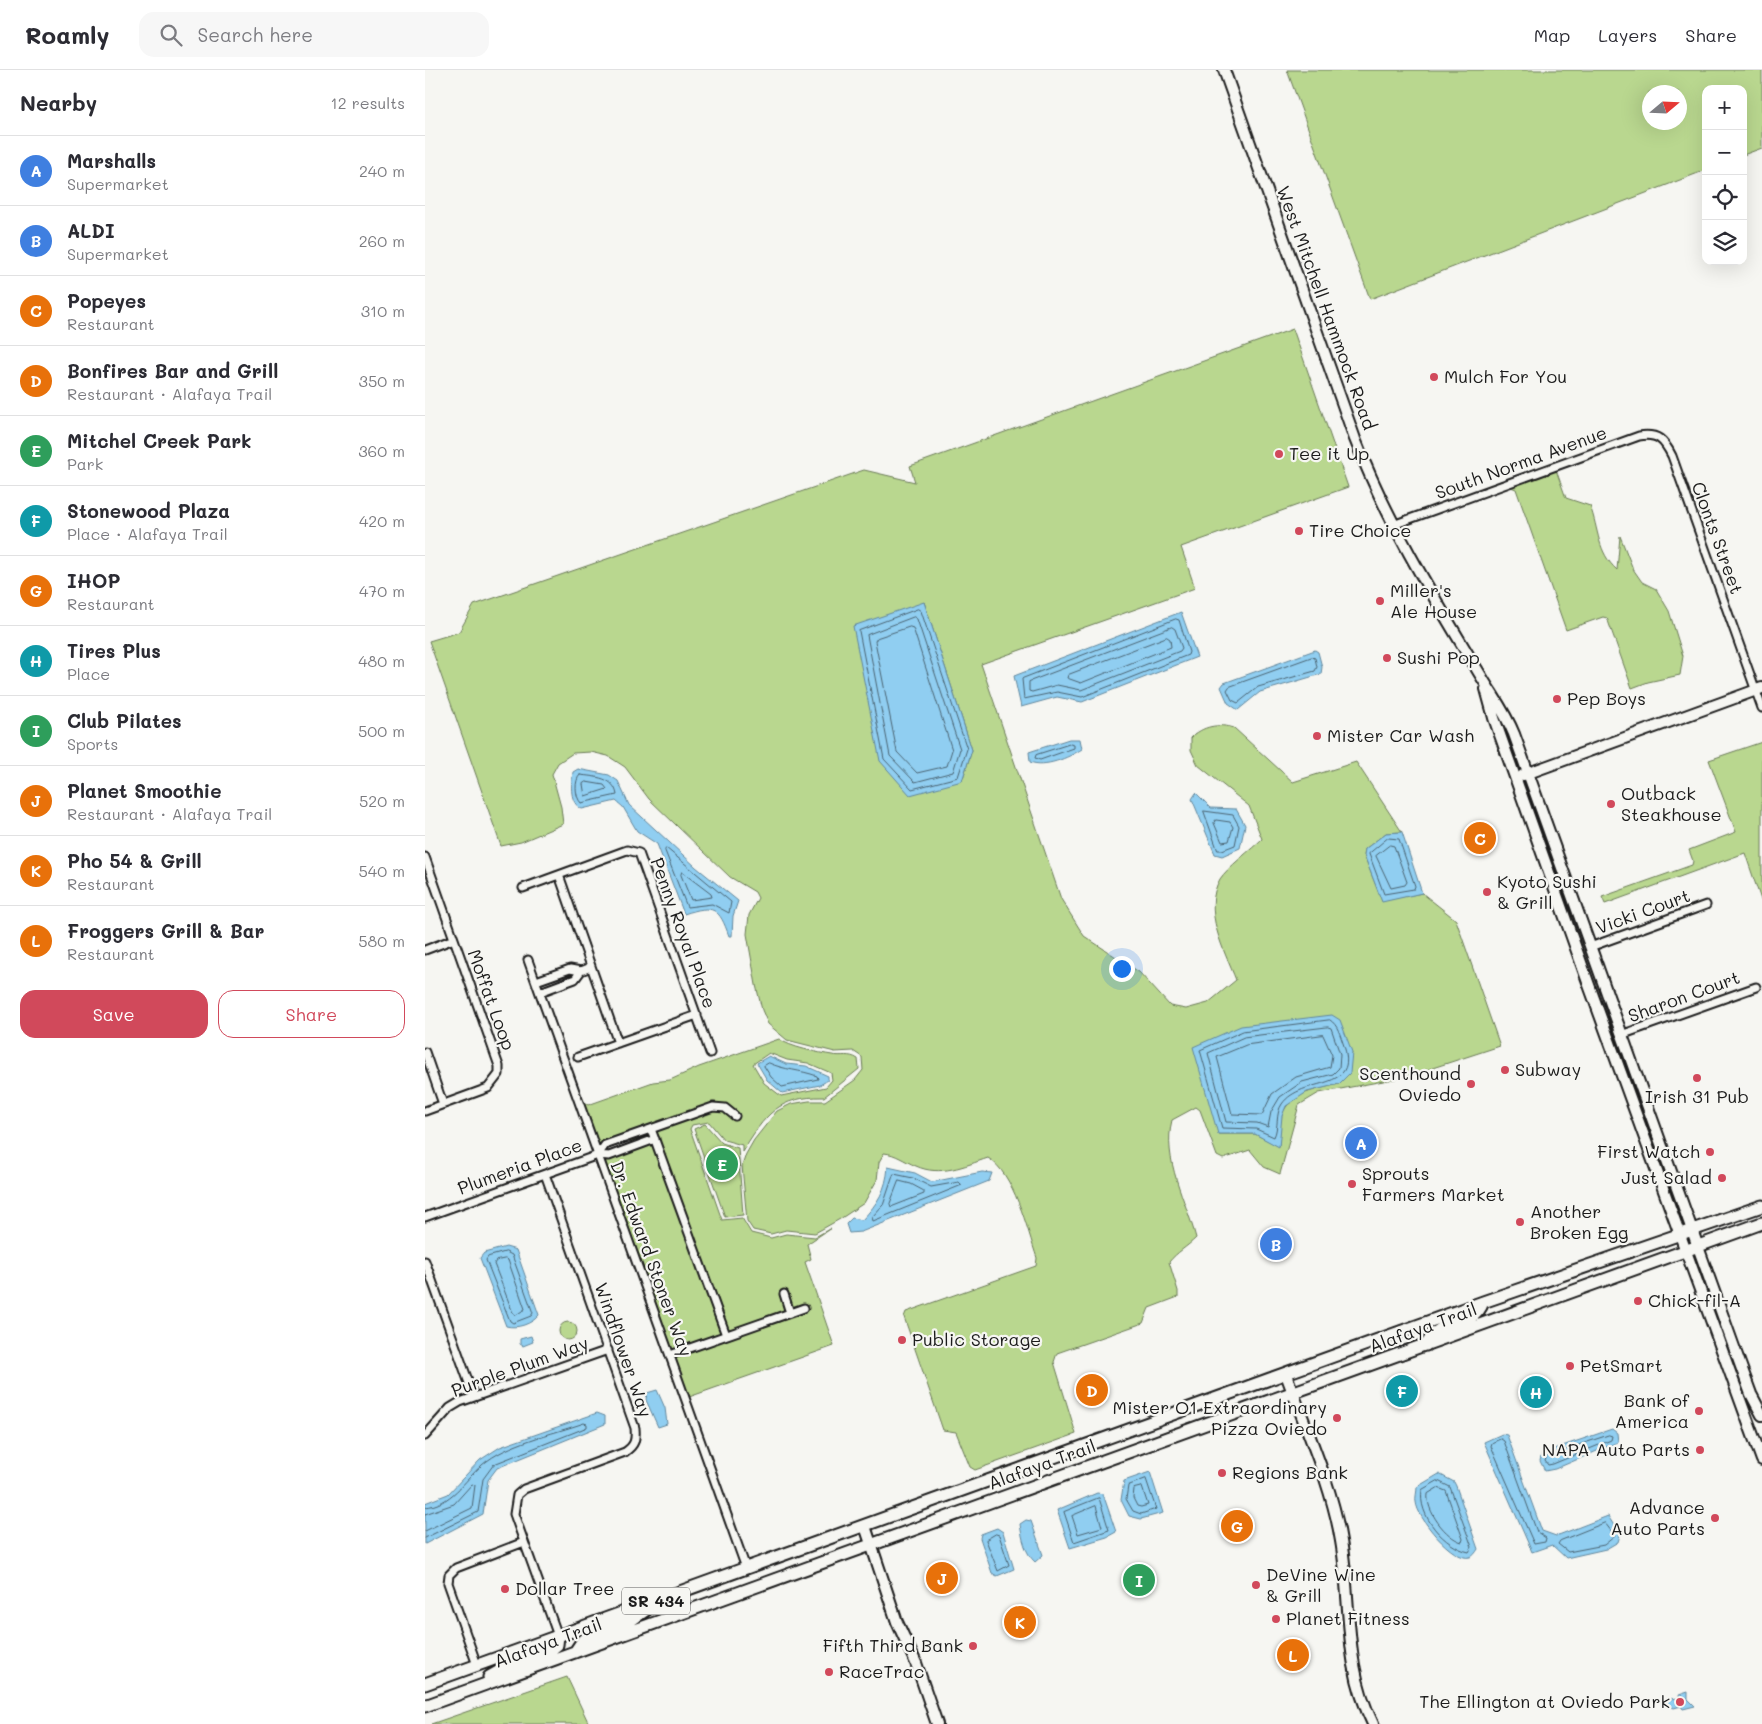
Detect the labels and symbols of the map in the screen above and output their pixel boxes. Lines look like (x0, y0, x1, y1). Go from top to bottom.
north arrow (1642, 85, 1687, 130)
street label: West Mitchell Hammock Road (1272, 182, 1382, 433)
place label: Mulch For You (1444, 364, 1567, 388)
marker: Mulch For You (1428, 371, 1440, 383)
street label: South Norma Avenue (1431, 420, 1610, 504)
place label: Tee it Up (1289, 441, 1369, 465)
marker: Tee it Up (1273, 448, 1285, 460)
street label: Clonts Street (1687, 478, 1749, 597)
place label: Tire Choice (1309, 518, 1411, 542)
marker: Tire Choice (1293, 525, 1305, 537)
place label: Miller's Ale House (1390, 578, 1477, 623)
marker: Miller's Ale House (1374, 595, 1386, 607)
place label: Sushi Pop (1397, 645, 1480, 669)
marker: Sushi Pop (1381, 652, 1393, 664)
place label: Pep Boys (1567, 686, 1646, 710)
marker: Pep Boys (1551, 693, 1563, 705)
place label: Mister Car Wash (1327, 723, 1474, 747)
marker: Mister Car Wash (1311, 730, 1323, 742)
place label: Outback Steakhouse (1621, 781, 1722, 826)
marker: Outback Steakhouse (1605, 798, 1617, 810)
pin: C (1464, 819, 1496, 857)
street label: Penny Royal Place (646, 854, 722, 1011)
place label: Kyoto Sushi & Grill (1497, 869, 1597, 914)
street label: Vicki Court (1592, 883, 1693, 939)
marker: Kyoto Sushi & Grill (1481, 886, 1493, 898)
street label: Moffat Loop (463, 946, 521, 1053)
your location (1109, 956, 1135, 982)
street label: Sharon Court (1624, 965, 1743, 1027)
place label: Subway (1515, 1057, 1581, 1081)
place label: Scenthound Oviedo (1359, 1061, 1461, 1106)
marker: Subway (1499, 1064, 1511, 1076)
marker: Irish 31 Pub (1691, 1072, 1703, 1084)
marker: Scenthound Oviedo (1465, 1078, 1477, 1090)
place label: Irish 31 Pub (1645, 1084, 1749, 1108)
pin: A (1345, 1124, 1377, 1162)
street label: Plumeria Place (454, 1132, 585, 1200)
place label: First Watch (1597, 1139, 1700, 1163)
pin: E (706, 1145, 738, 1183)
marker: First Watch (1704, 1146, 1716, 1158)
street label: Dr. Edward Stoner Way (605, 1157, 699, 1360)
place label: Sprouts Farmers Market (1362, 1161, 1505, 1206)
place label: Just Salad (1621, 1165, 1712, 1189)
marker: Just Salad (1716, 1172, 1728, 1184)
marker: Sprouts Farmers Market (1346, 1178, 1358, 1190)
place label: Another Broken Egg (1530, 1199, 1629, 1244)
marker: Another Broken Egg (1514, 1216, 1526, 1228)
pin: B (1260, 1225, 1292, 1263)
street label: Windflower Way (590, 1279, 658, 1420)
place label: Chick-fil-A (1648, 1288, 1741, 1312)
marker: Chick-fil-A (1632, 1295, 1644, 1307)
street label: Alafaya Trail (1365, 1296, 1480, 1358)
place label: Public Storage (912, 1327, 1041, 1351)
street label: Purple Plum Way (448, 1330, 592, 1402)
marker: Public Storage (896, 1334, 908, 1346)
place label: PetSmart (1580, 1353, 1663, 1377)
marker: PetSmart (1564, 1360, 1576, 1372)
pin: D (1076, 1371, 1108, 1409)
pin: F (1386, 1372, 1418, 1410)
pin: H (1520, 1373, 1552, 1411)
place label: Bank of America (1615, 1388, 1690, 1433)
place label: Mister O1 Extraordinary Pizza Oviedo (1113, 1395, 1327, 1440)
marker: Bank of America (1693, 1405, 1705, 1417)
marker: Mister O1 Extraordinary Pizza Oviedo (1331, 1412, 1343, 1424)
street label: Alafaya Trail (984, 1433, 1099, 1495)
place label: NAPA Auto Parts (1542, 1437, 1690, 1461)
marker: NAPA Auto Parts (1694, 1444, 1706, 1456)
place label: Regions Bank (1232, 1460, 1348, 1484)
marker: Regions Bank (1216, 1467, 1228, 1479)
place label: Advance Auto Parts (1610, 1495, 1705, 1540)
pin: G (1221, 1507, 1253, 1545)
marker: Advance Auto Parts (1709, 1512, 1721, 1524)
pin: J (926, 1559, 958, 1597)
pin: I (1123, 1561, 1155, 1599)
place label: DeVine Wine & Grill (1266, 1562, 1376, 1607)
place label: Dollar Tree (515, 1576, 614, 1600)
marker: DeVine Wine & Grill (1250, 1579, 1262, 1591)
marker: Dollar Tree (499, 1583, 511, 1595)
road number: SR 434 (622, 1588, 690, 1614)
pin: K (1004, 1603, 1036, 1641)
place label: Planet Fitness (1286, 1606, 1410, 1630)
street label: Alafaya Trail (490, 1611, 605, 1673)
marker: Planet Fitness (1270, 1613, 1282, 1625)
place label: Fifth Third Bank (823, 1633, 963, 1657)
pin: L (1277, 1636, 1309, 1674)
marker: Fifth Third Bank (967, 1640, 979, 1652)
place label: RaceTrac (839, 1659, 924, 1683)
marker: RaceTrac (823, 1666, 835, 1678)
place label: The Ellington at Oviedo Park (1419, 1689, 1670, 1713)
marker: The Ellington at Oviedo Park (1674, 1696, 1686, 1708)

